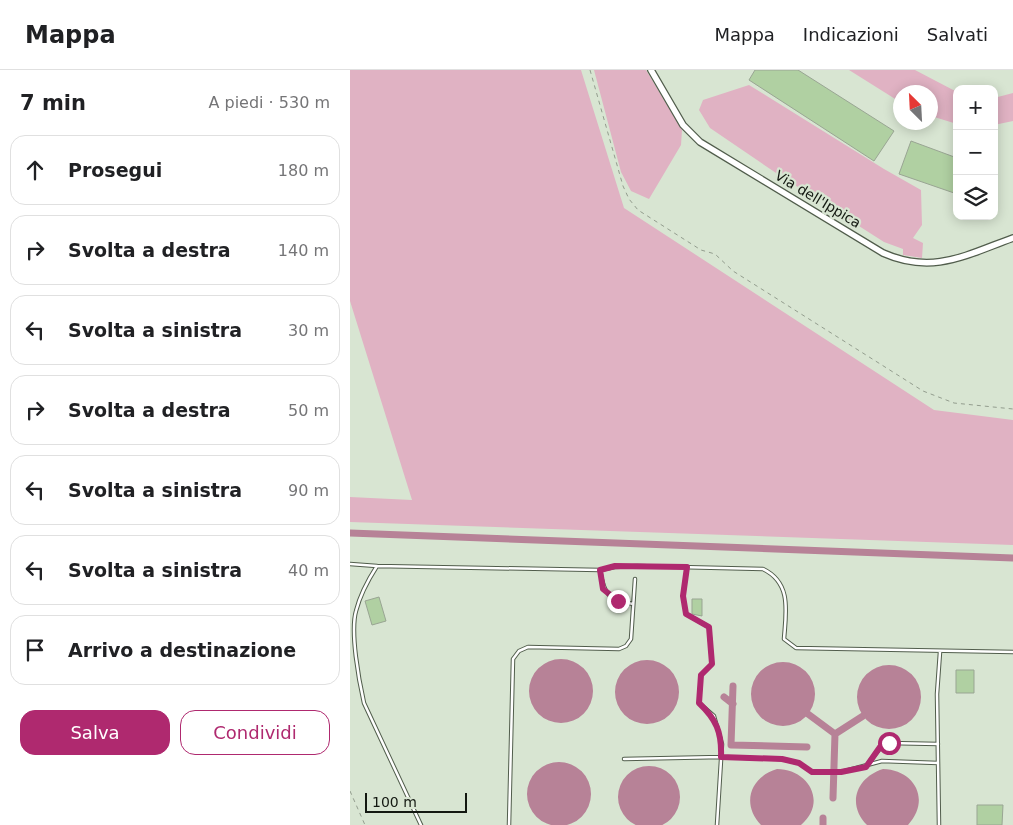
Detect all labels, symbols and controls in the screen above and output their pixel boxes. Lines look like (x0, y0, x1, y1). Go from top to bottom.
text: Mappa (25, 21, 116, 49)
text: Mappa (714, 24, 775, 45)
text: Indicazioni (803, 24, 899, 45)
text: Salvati (927, 24, 988, 45)
north arrow (893, 85, 938, 130)
map controls (953, 85, 998, 220)
button: + (953, 85, 998, 130)
text: 7 min (20, 91, 86, 115)
text: A piedi · 530 m (208, 93, 330, 112)
button: − (953, 130, 998, 175)
icon: ahead (21, 156, 49, 184)
text: Prosegui (68, 159, 162, 181)
text: 180 m (278, 161, 329, 180)
street label: Via dell'Ippica (772, 167, 864, 231)
button: layers (953, 175, 998, 220)
icon: right (21, 236, 49, 264)
text: Svolta a destra (68, 239, 231, 261)
text: 140 m (278, 241, 329, 260)
icon: left (21, 316, 49, 344)
text: Svolta a sinistra (68, 319, 242, 341)
text: 30 m (288, 321, 329, 340)
icon: right (21, 396, 49, 424)
text: Svolta a destra (68, 399, 231, 421)
text: 50 m (288, 401, 329, 420)
icon: left (21, 476, 49, 504)
text: Svolta a sinistra (68, 479, 242, 501)
text: 90 m (288, 481, 329, 500)
icon: left (21, 556, 49, 584)
text: Svolta a sinistra (68, 559, 242, 581)
text: 40 m (288, 561, 329, 580)
route end (607, 590, 630, 613)
icon: arrive (21, 636, 49, 664)
text: Arrivo a destinazione (68, 639, 296, 661)
button: Salva (20, 710, 170, 755)
button: Condividi (180, 710, 330, 755)
route start (878, 732, 901, 755)
scale bar (365, 790, 468, 813)
text: 100 m (372, 794, 417, 810)

